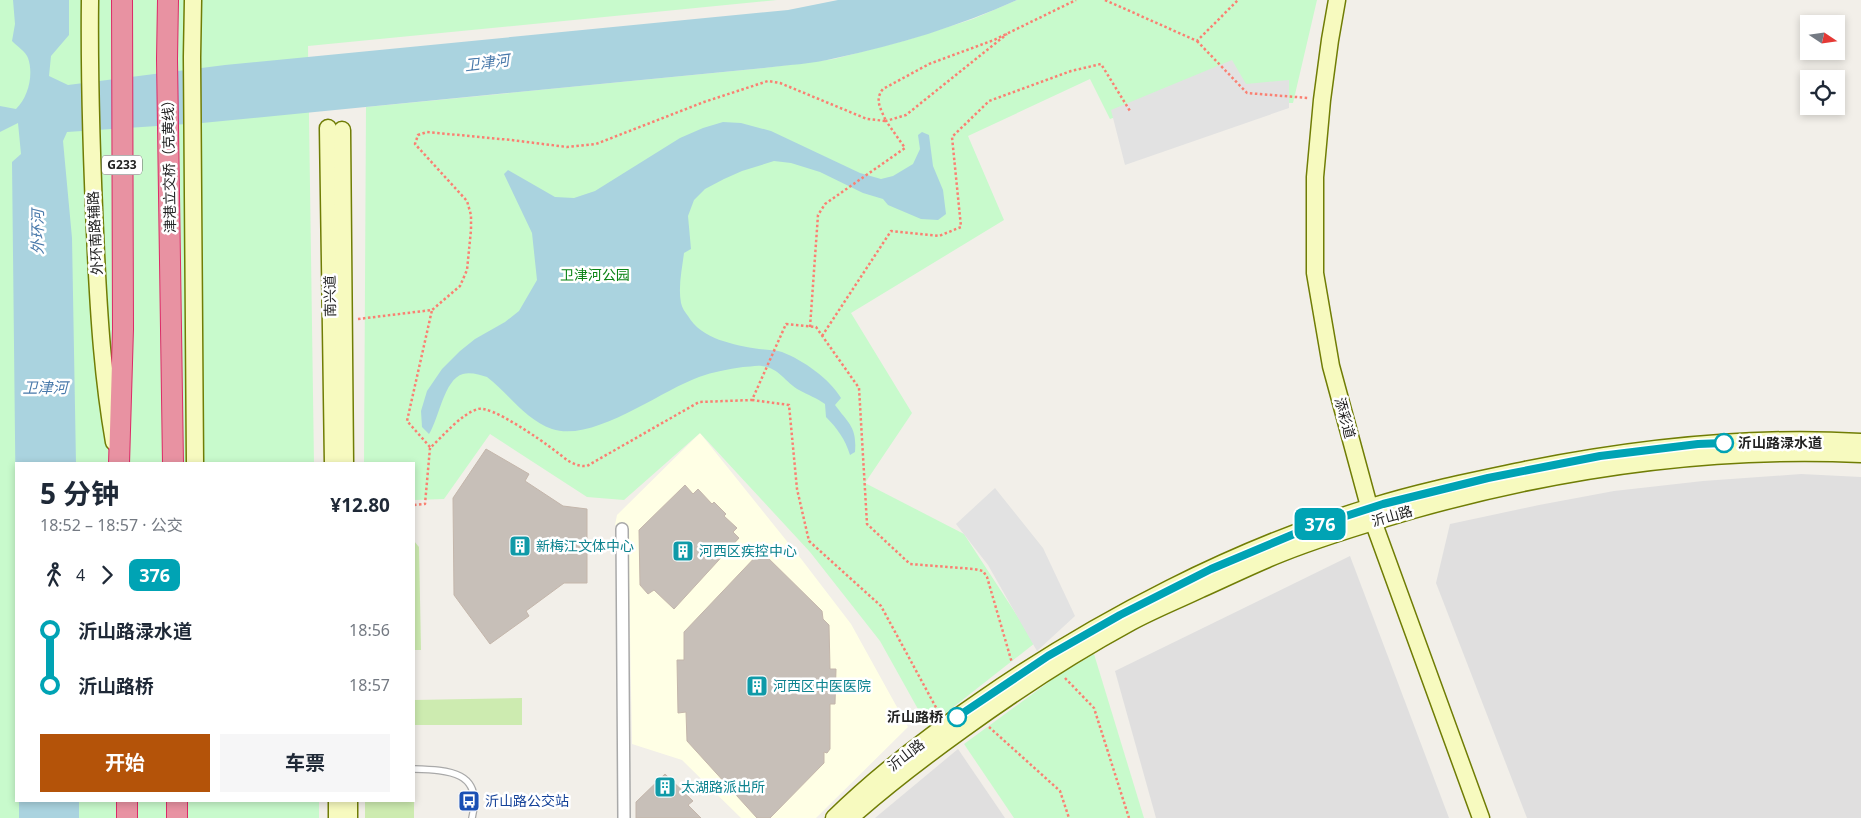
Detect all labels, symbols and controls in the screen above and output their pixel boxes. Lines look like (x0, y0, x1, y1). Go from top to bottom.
north arrow (1800, 15, 1845, 60)
map controls (1800, 15, 1845, 115)
water label: 卫津河 (463, 49, 513, 75)
button: locate (1800, 70, 1845, 115)
street label: 津港立交桥（克黄线） (158, 93, 179, 233)
road number: G233 (102, 156, 142, 174)
street label: 外环南路辅路 (83, 191, 106, 275)
water label: 外环河 (27, 207, 47, 255)
park label: 卫津河公园 (560, 265, 630, 284)
street label: 南兴道 (320, 275, 339, 317)
water label: 卫津河 (22, 377, 70, 397)
street label: 添彩道 (1331, 395, 1360, 441)
marker: 沂山路渌水道 (1714, 433, 1734, 453)
place label: 沂山路渌水道 (1738, 433, 1822, 452)
text: 5 分钟 (40, 474, 119, 512)
text: ¥12.80 (330, 492, 390, 518)
street label: 沂山路 (1369, 501, 1415, 530)
line badge: 376 (1291, 508, 1349, 540)
text: 376 (1305, 512, 1335, 536)
text: 18:52 – 18:57 · 公交 (40, 514, 183, 536)
building icon: 新梅江文体中心 (508, 534, 532, 558)
place label: 新梅江文体中心 (536, 536, 634, 555)
building icon: 河西区疾控中心 (671, 539, 695, 563)
place label: 河西区疾控中心 (699, 541, 797, 560)
icon: walk (40, 561, 68, 589)
icon: forward (93, 561, 121, 589)
text: 376 (139, 563, 170, 587)
text: 4 (76, 564, 85, 586)
text: 沂山路渌水道 (78, 618, 192, 644)
text: 18:56 (349, 619, 390, 641)
text: 沂山路桥 (78, 673, 154, 699)
text: 18:57 (349, 674, 390, 696)
building icon: 河西区中医医院 (745, 674, 769, 698)
place label: 河西区中医医院 (773, 676, 871, 695)
place label: 沂山路桥 (887, 707, 943, 726)
marker: 沂山路桥 (947, 707, 967, 727)
button: 开始 (40, 734, 210, 792)
button: 车票 (220, 734, 390, 792)
street label: 沂山路 (883, 734, 928, 775)
building icon: 太湖路派出所 (653, 775, 677, 799)
place label: 太湖路派出所 (681, 777, 765, 796)
bus stop icon: 沂山路公交站 (457, 789, 481, 813)
place label: 沂山路公交站 (485, 791, 569, 810)

